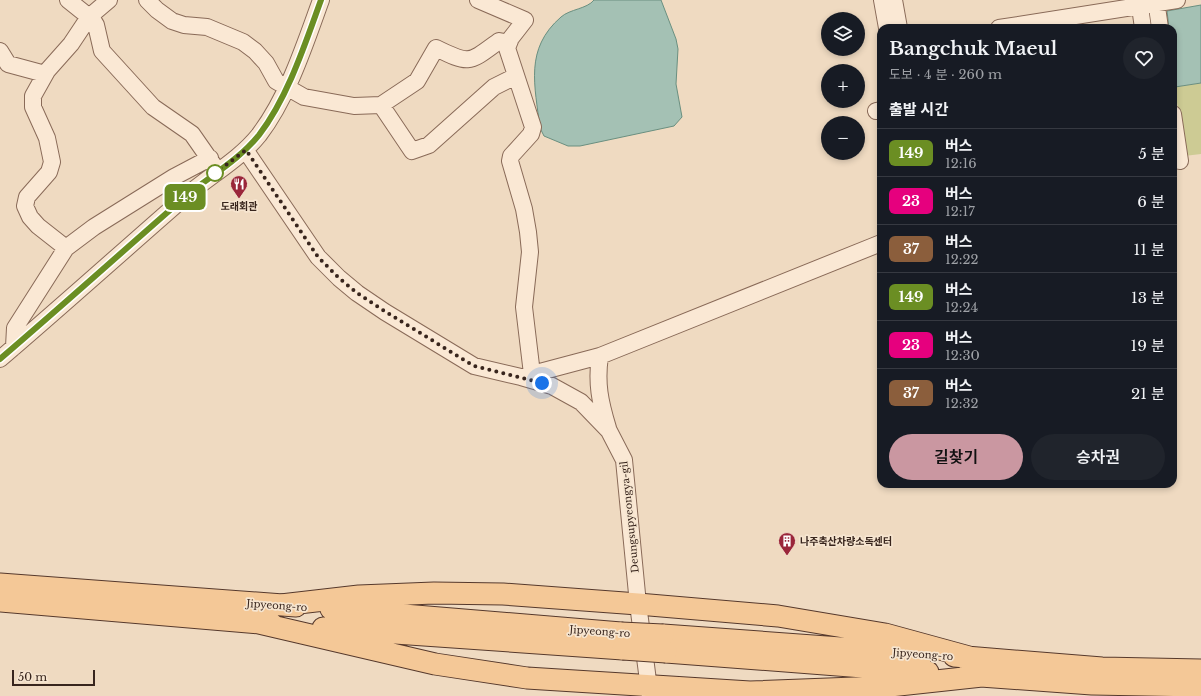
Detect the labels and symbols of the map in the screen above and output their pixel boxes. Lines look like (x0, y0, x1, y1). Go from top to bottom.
unlabelled marker (206, 164, 224, 182)
restaurant icon: 도래회관 (229, 174, 249, 199)
line badge: 149 (162, 184, 208, 210)
place label: 도래회관 (221, 200, 257, 213)
your location (532, 373, 552, 393)
street label: Deungsupyeongya-gil (617, 460, 642, 574)
building icon: 나주축산차량소독센터 (777, 531, 797, 556)
place label: 나주축산차량소독센터 (800, 535, 892, 548)
street label: Jipyeong-ro (244, 597, 308, 614)
street label: Jipyeong-ro (567, 623, 631, 640)
street label: Jipyeong-ro (890, 646, 954, 663)
scale bar (12, 668, 95, 687)

